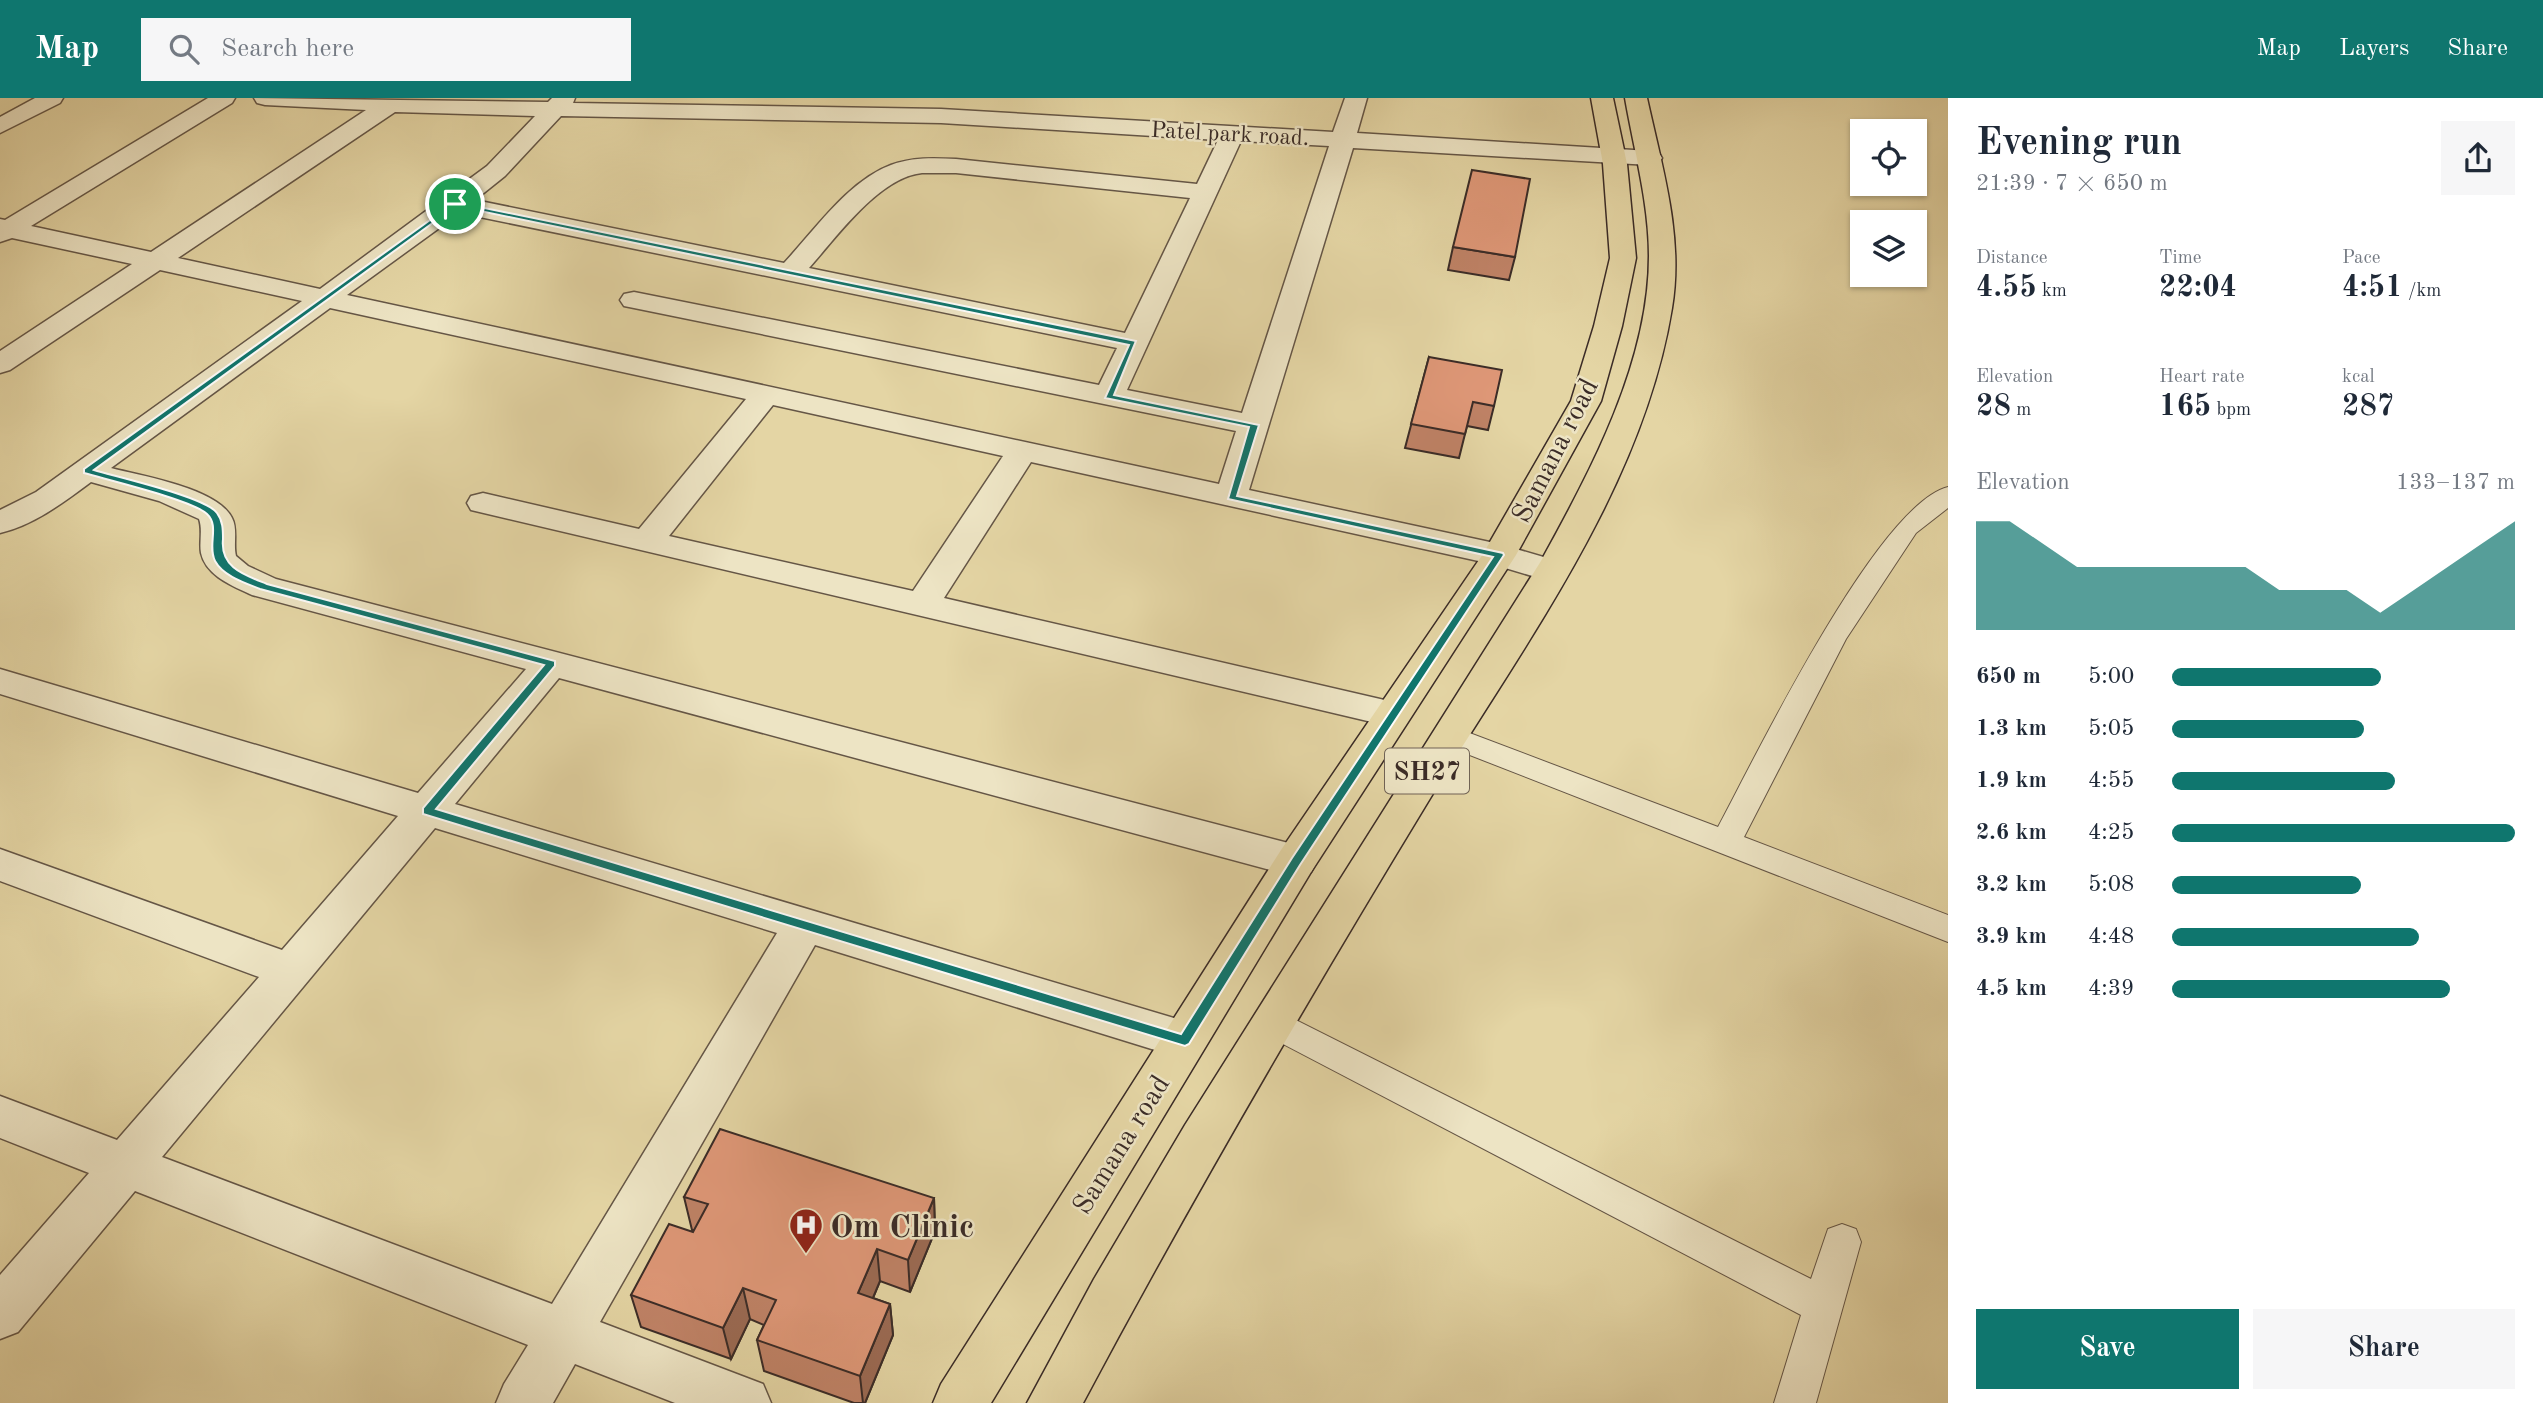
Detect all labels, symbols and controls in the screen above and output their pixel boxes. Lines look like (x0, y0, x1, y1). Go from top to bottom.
search box (141, 18, 631, 81)
icon: search (165, 30, 203, 68)
text: Map (35, 33, 99, 66)
text: Search here (221, 36, 354, 62)
text: Map (2257, 37, 2301, 61)
text: Layers (2339, 37, 2409, 61)
text: Share (2447, 37, 2508, 61)
street label: Patel park road. (1150, 119, 1310, 150)
map controls (1850, 119, 1927, 287)
button: locate (1850, 119, 1927, 196)
button: share (2441, 121, 2515, 195)
text: Evening run (1976, 125, 2182, 163)
text: 21:39 · 7 × 650 m (1976, 172, 2168, 195)
pin (425, 174, 485, 234)
icon: arrive (436, 185, 474, 223)
button: layers (1850, 210, 1927, 287)
text: Distance (1976, 249, 2048, 268)
text: Time (2159, 249, 2202, 268)
text: Pace (2342, 249, 2381, 268)
text: 4.55 (1976, 273, 2037, 303)
text: 22:04 (2159, 273, 2237, 303)
text: 4:51 (2342, 273, 2403, 303)
text: km (2037, 282, 2067, 301)
text: /km (2403, 282, 2441, 301)
text: Elevation (1976, 368, 2053, 387)
text: Heart rate (2159, 368, 2244, 387)
text: kcal (2342, 368, 2375, 387)
street label: Samana road (1508, 375, 1605, 528)
text: 28 (1976, 392, 2011, 422)
text: 165 (2159, 392, 2211, 422)
text: 287 (2342, 392, 2394, 422)
text: m (2011, 401, 2031, 420)
text: bpm (2211, 401, 2251, 420)
text: Elevation (1976, 471, 2070, 494)
text: 133–137 m (2396, 471, 2515, 494)
text: 650 m (1976, 665, 2041, 688)
text: 5:00 (2088, 665, 2134, 688)
text: 1.3 km (1976, 717, 2047, 740)
text: 5:05 (2088, 717, 2134, 740)
road number: SH27 (1385, 748, 1469, 793)
text: 1.9 km (1976, 769, 2047, 792)
text: 4:55 (2088, 769, 2134, 792)
text: 2.6 km (1976, 821, 2047, 844)
text: 4:25 (2088, 821, 2134, 844)
text: 3.2 km (1976, 873, 2047, 896)
text: 5:08 (2088, 873, 2134, 896)
text: 3.9 km (1976, 925, 2047, 948)
text: 4:48 (2088, 925, 2134, 948)
text: 4.5 km (1976, 977, 2047, 1000)
text: 4:39 (2088, 977, 2134, 1000)
street label: Samana road (1069, 1071, 1176, 1220)
hospital icon: Om Clinic (787, 1206, 825, 1255)
place label: Om Clinic (830, 1212, 974, 1245)
button: Save (1976, 1309, 2239, 1389)
button: Share (2253, 1309, 2515, 1389)

